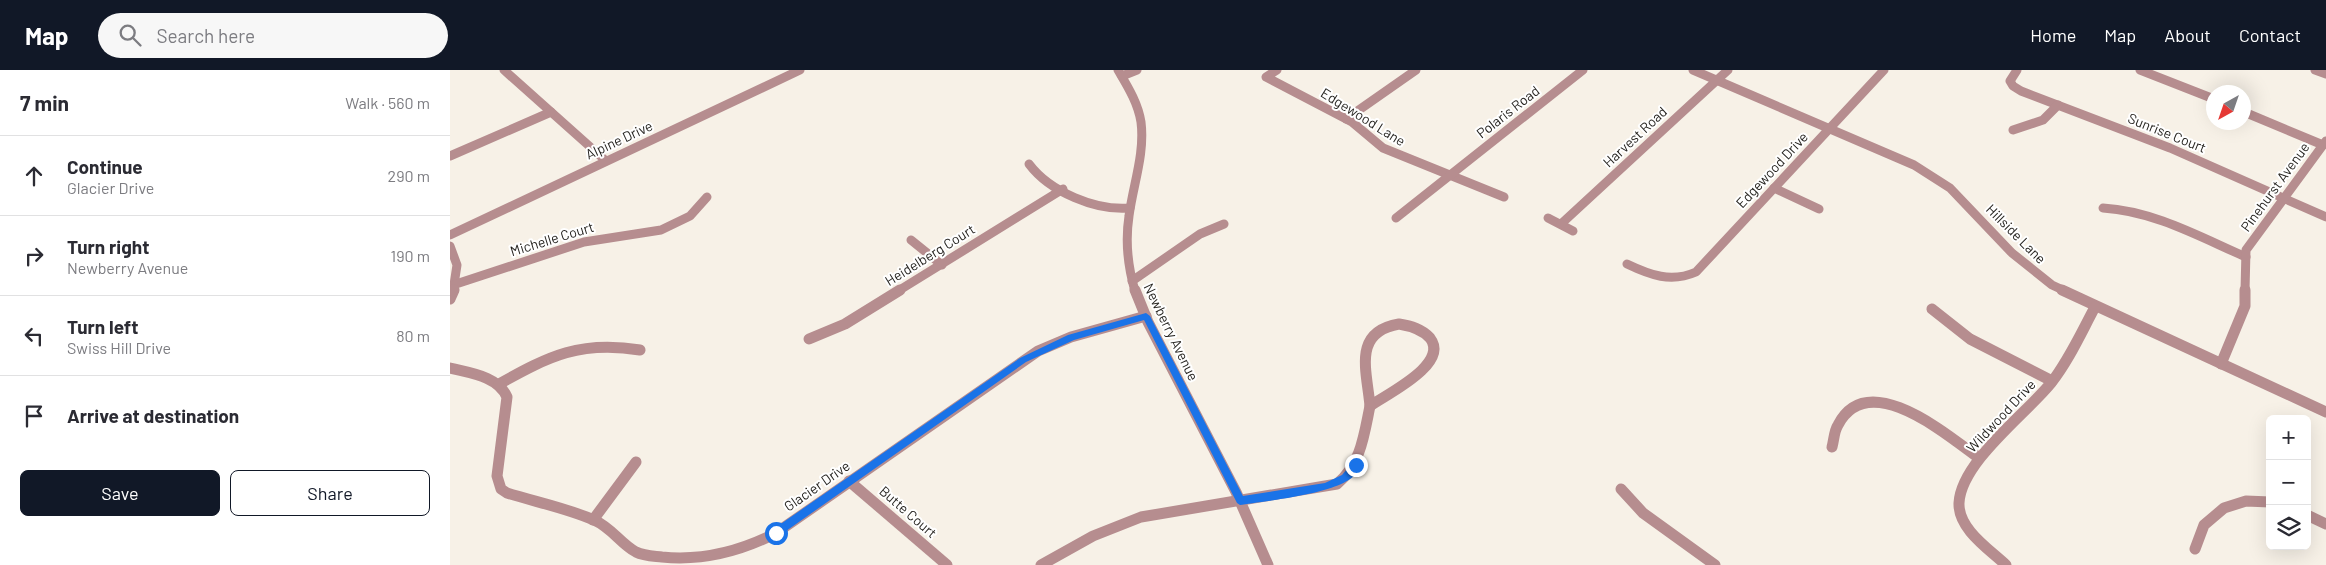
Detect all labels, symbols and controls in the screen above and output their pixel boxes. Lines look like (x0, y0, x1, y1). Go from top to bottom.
search box (98, 13, 448, 58)
text: Map (25, 21, 68, 50)
icon: search (116, 21, 144, 49)
text: Search here (156, 24, 255, 47)
text: Home (2030, 24, 2076, 46)
text: Map (2104, 24, 2136, 46)
text: About (2164, 24, 2211, 46)
text: Contact (2239, 24, 2301, 46)
street label: Polaris Road (1473, 82, 1543, 141)
street label: Edgewood Lane (1318, 84, 1409, 149)
north arrow (2206, 85, 2251, 130)
text: 7 min (20, 90, 69, 115)
text: Walk · 560 m (345, 93, 430, 112)
street label: Harvest Road (1599, 103, 1670, 171)
street label: Sunrise Court (2126, 109, 2209, 156)
street label: Alpine Drive (583, 117, 655, 162)
street label: Edgewood Drive (1732, 128, 1811, 211)
street label: Pinehurst Avenue (2237, 139, 2313, 235)
text: Continue (67, 155, 143, 178)
icon: ahead (20, 162, 48, 190)
text: 290 m (388, 166, 430, 185)
text: Glacier Drive (67, 178, 154, 197)
street label: Hillside Lane (1983, 200, 2050, 267)
street label: Michelle Court (508, 218, 596, 259)
street label: Heidelberg Court (882, 220, 978, 289)
text: Turn right (67, 235, 149, 258)
icon: right (20, 242, 48, 270)
text: 190 m (391, 246, 430, 265)
text: Newberry Avenue (67, 258, 188, 277)
street label: Newberry Avenue (1141, 280, 1202, 383)
text: Turn left (67, 315, 138, 338)
icon: left (20, 322, 48, 350)
text: 80 m (396, 326, 430, 345)
text: Swiss Hill Drive (67, 338, 171, 357)
street label: Wildwood Drive (1963, 376, 2039, 456)
icon: arrive (20, 402, 48, 430)
text: Arrive at destination (67, 404, 239, 427)
map controls (2266, 415, 2311, 550)
button: + (2266, 415, 2311, 460)
route end (1345, 454, 1368, 477)
street label: Glacier Drive (781, 457, 853, 514)
button: − (2266, 460, 2311, 505)
button: Save (20, 470, 220, 516)
button: Share (230, 470, 430, 516)
street label: Butte Court (876, 482, 940, 541)
button: layers (2266, 505, 2311, 550)
route start (765, 522, 788, 545)

